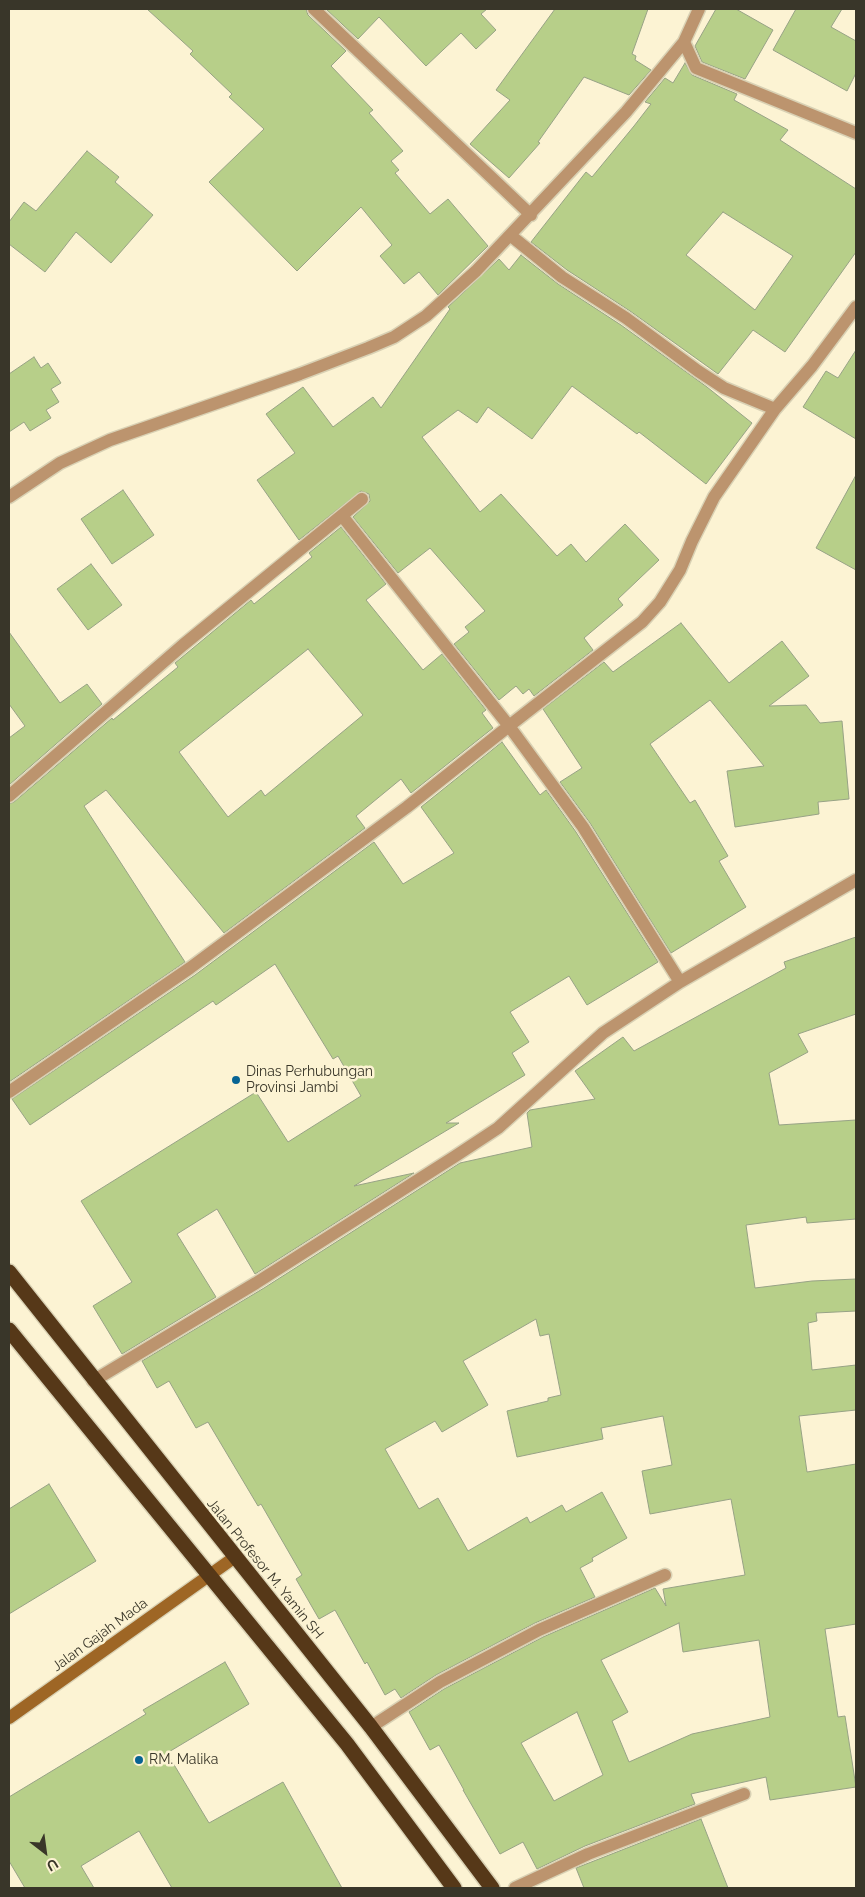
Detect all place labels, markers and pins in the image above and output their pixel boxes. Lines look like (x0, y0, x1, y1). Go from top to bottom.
place label: Dinas Perhubungan Provinsi Jambi (246, 1064, 373, 1096)
marker: Dinas Perhubungan Provinsi Jambi (230, 1074, 242, 1086)
place label: RM. Malika (149, 1752, 218, 1768)
marker: RM. Malika (133, 1754, 145, 1766)

